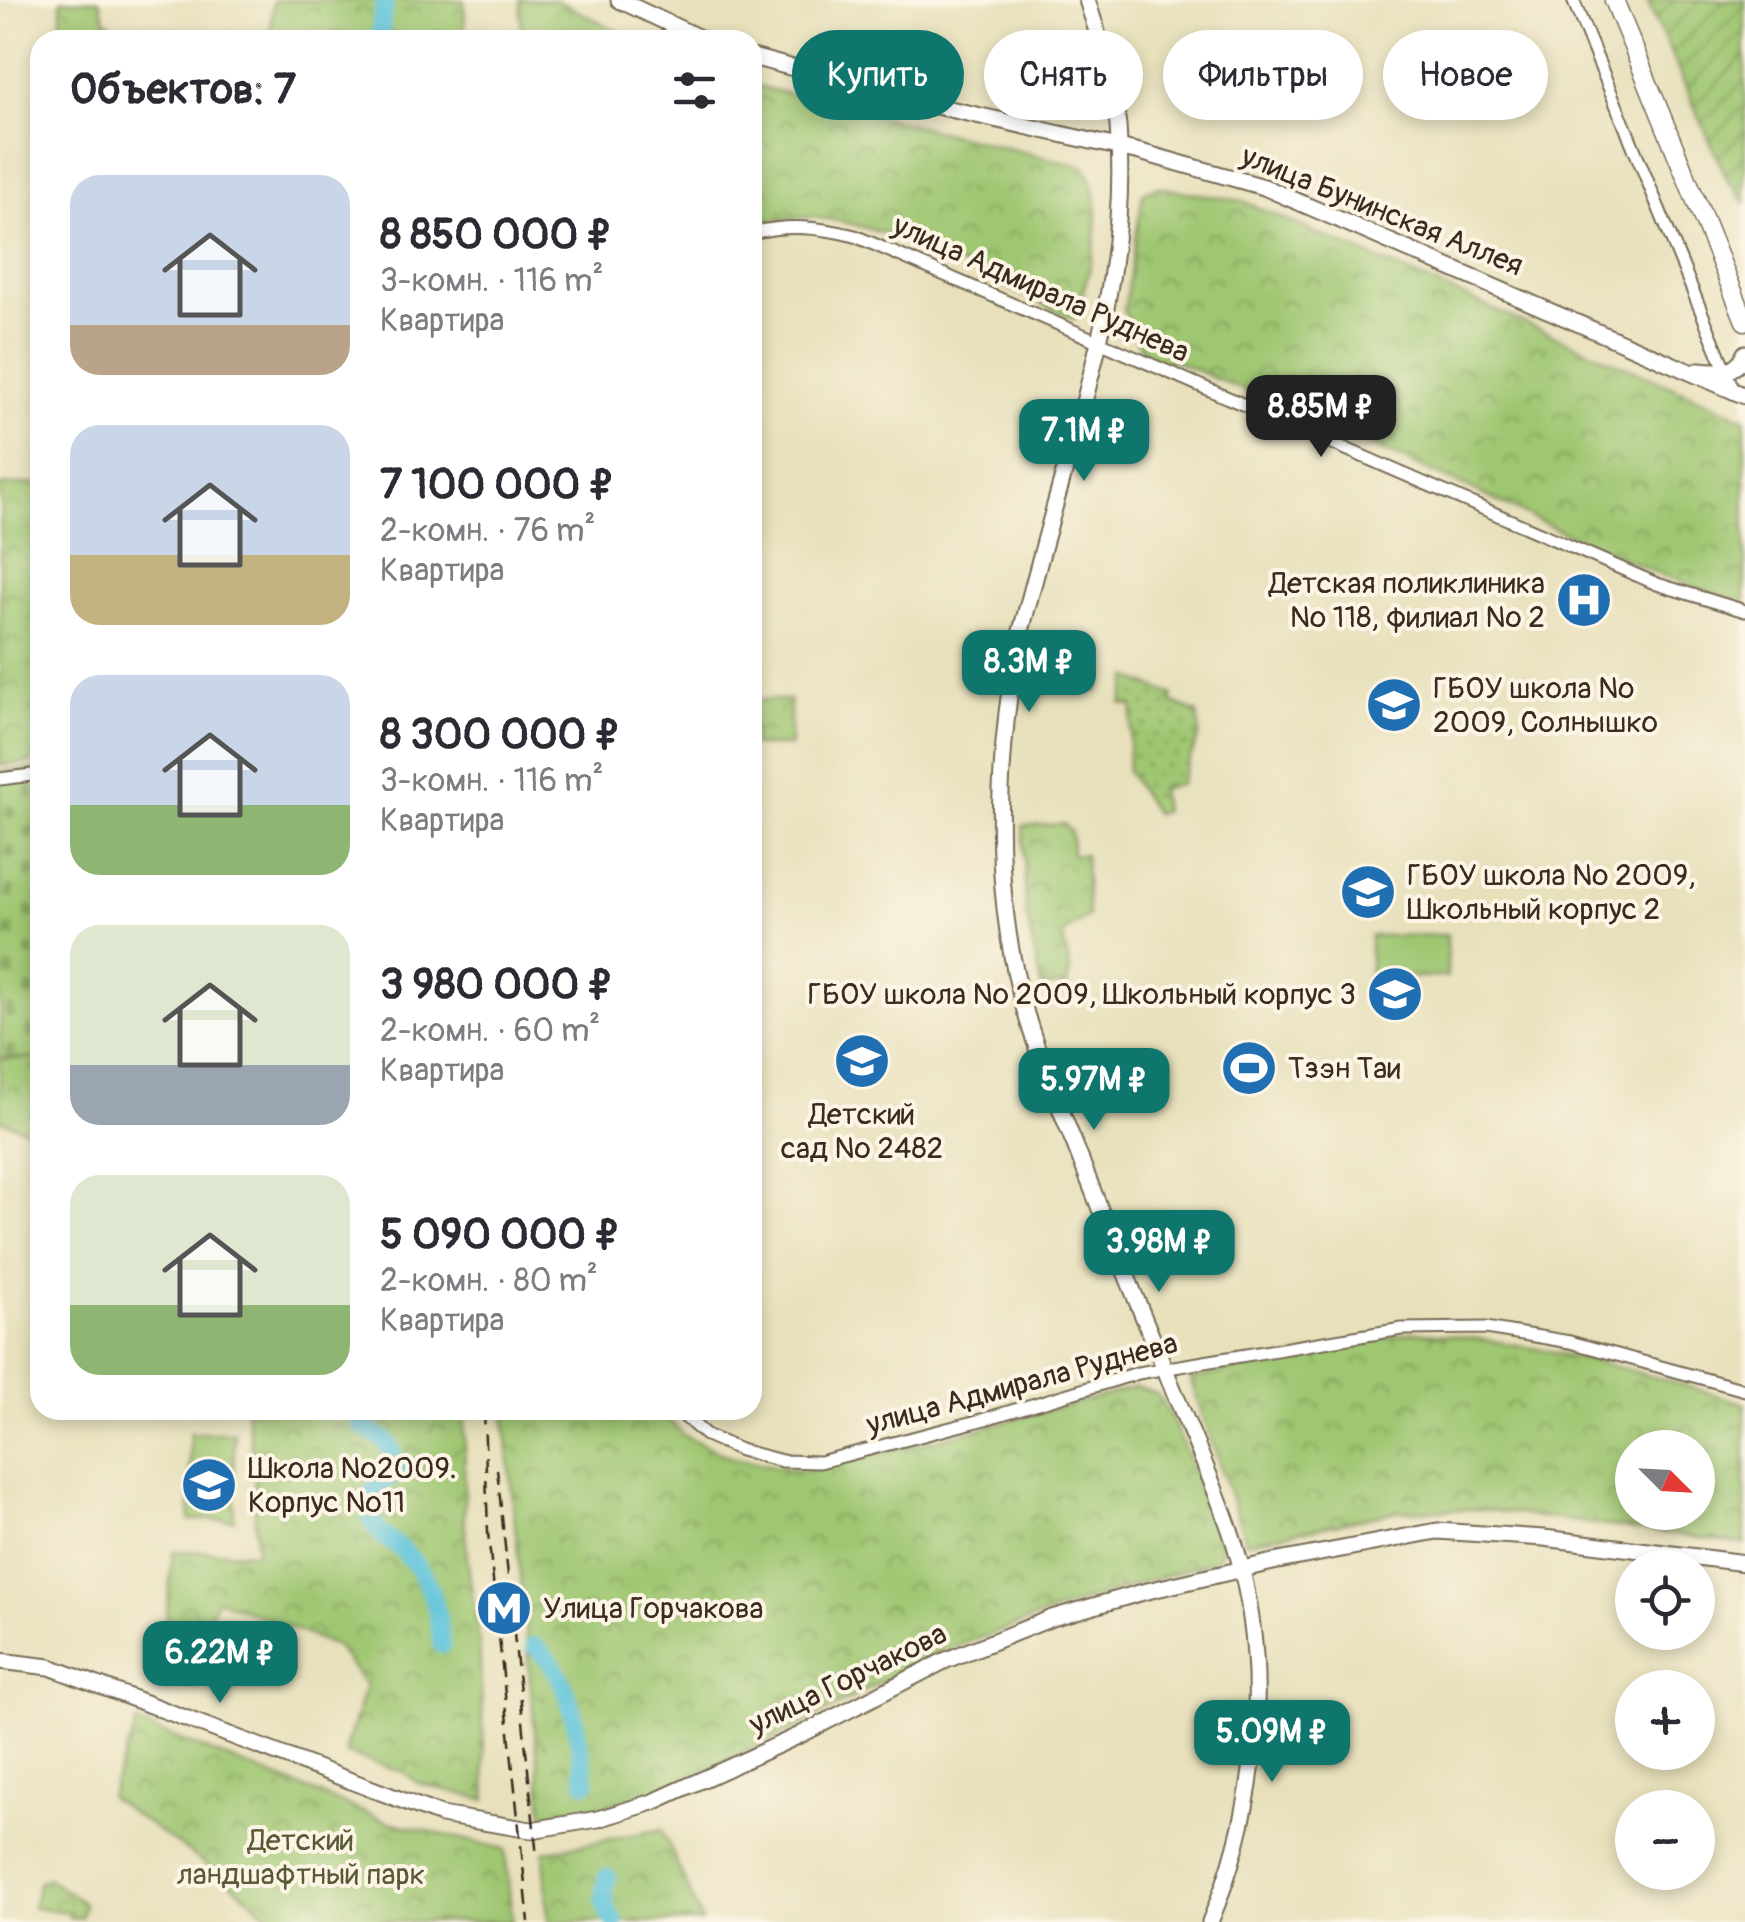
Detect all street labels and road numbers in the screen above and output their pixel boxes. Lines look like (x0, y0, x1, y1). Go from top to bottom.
street label: улица Бунинская Аллея (1235, 137, 1528, 284)
street label: улица Адмирала Руднева (886, 207, 1195, 371)
street label: улица Адмирала Руднева (862, 1325, 1182, 1444)
street label: улица Горчакова (742, 1615, 953, 1743)

